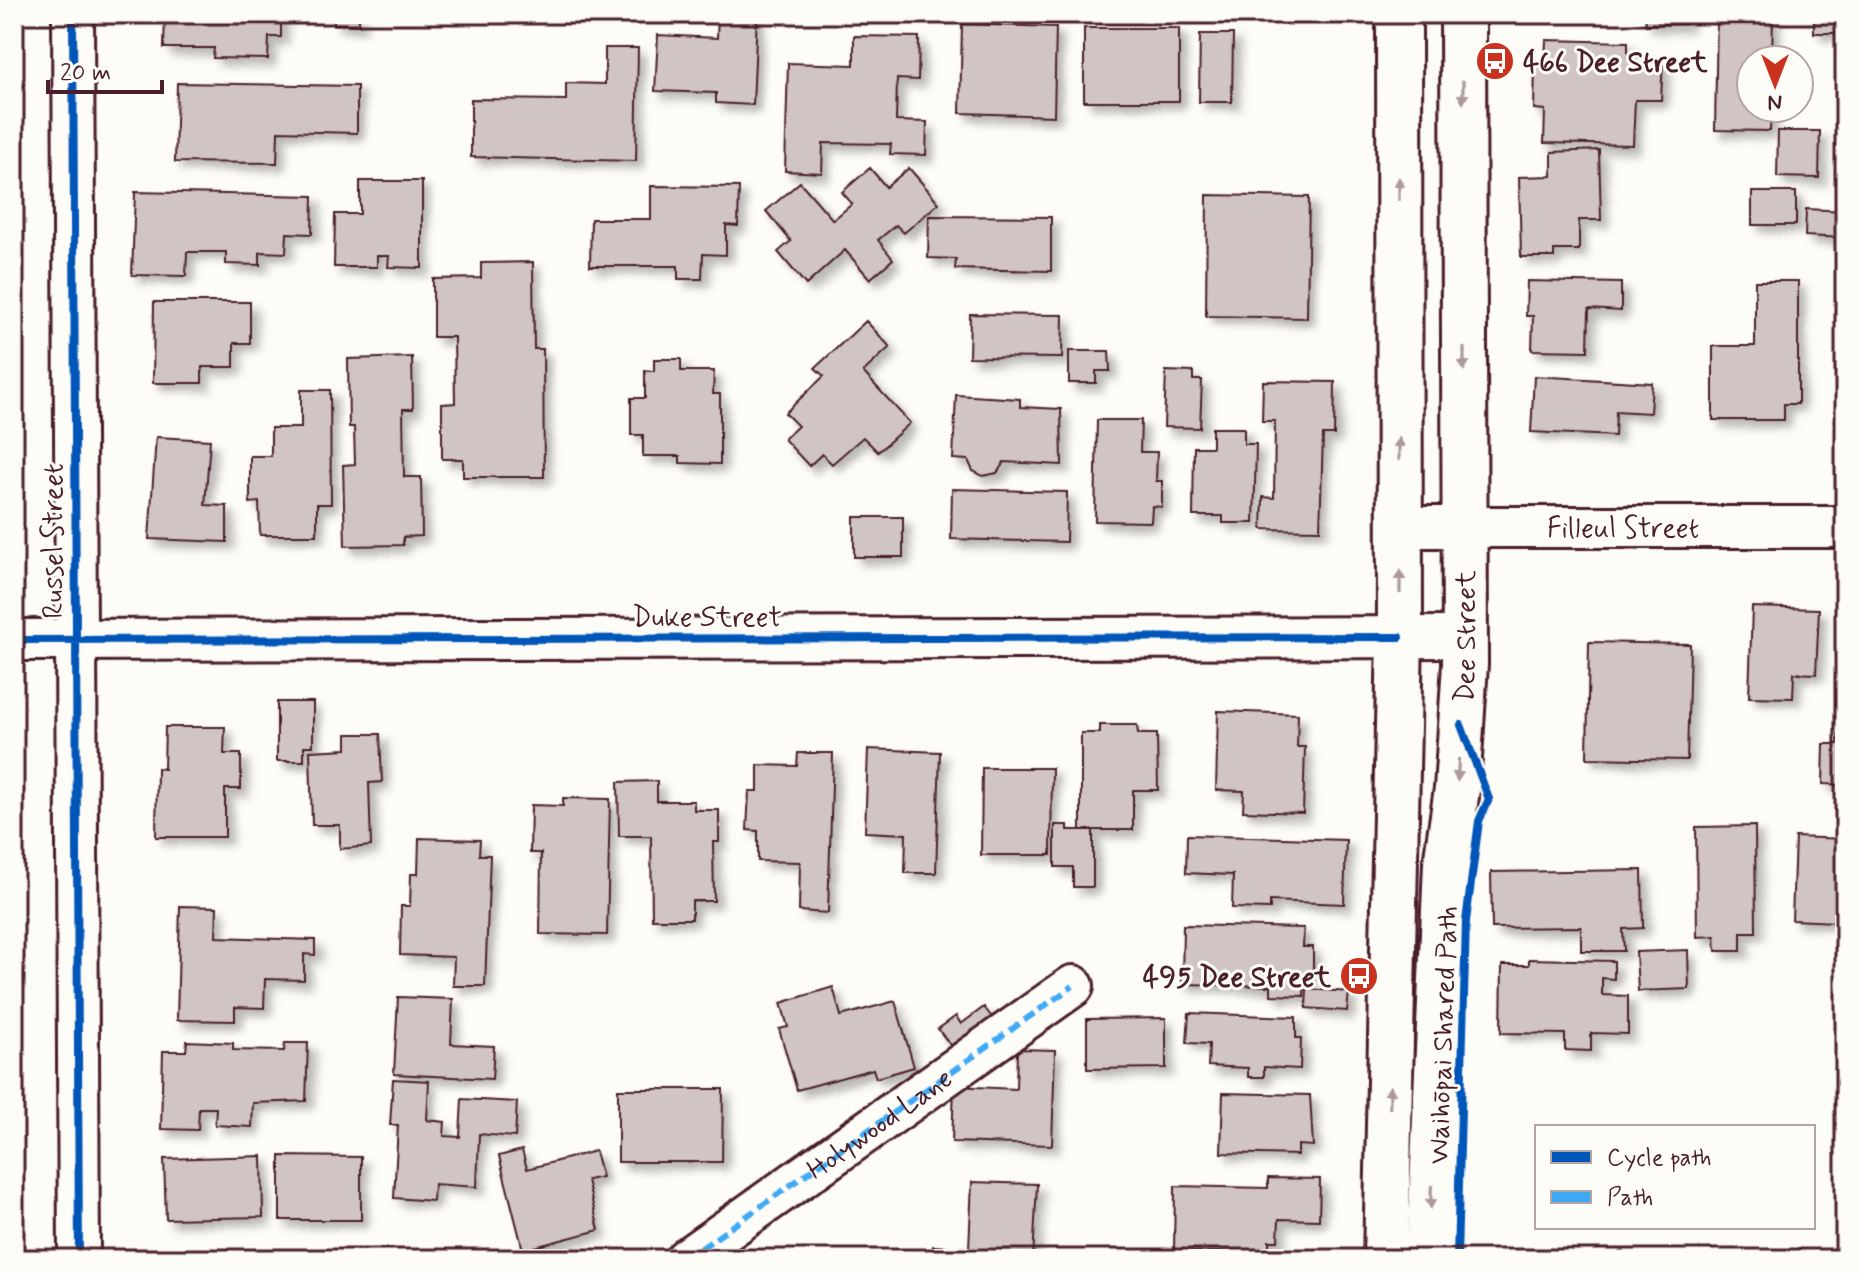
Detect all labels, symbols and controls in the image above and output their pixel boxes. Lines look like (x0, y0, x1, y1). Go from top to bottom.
bus stop icon: 466 Dee Street (1474, 40, 1516, 82)
scale bar (48, 44, 162, 94)
north arrow (1735, 44, 1815, 124)
place label: 466 Dee Street (1523, 45, 1708, 82)
text: 20 m (60, 58, 111, 89)
one-way arrow (1457, 80, 1469, 105)
text: N (1768, 88, 1782, 116)
one-way arrow (1393, 176, 1405, 201)
one-way arrow (1458, 347, 1470, 372)
one-way arrow (1393, 436, 1405, 461)
street label: Russel Street (36, 463, 73, 619)
street label: Filleul Street (1547, 511, 1699, 548)
one-way arrow (1394, 569, 1406, 594)
street label: Dee Street (1447, 570, 1486, 704)
street label: Duke Street (632, 600, 782, 637)
one-way arrow (1451, 758, 1464, 783)
street label: Waihōpai Shared Path (1422, 905, 1467, 1165)
bus stop icon: 495 Dee Street (1338, 955, 1380, 997)
place label: 495 Dee Street (1143, 960, 1332, 997)
street label: Holywood Lane (800, 1061, 961, 1189)
one-way arrow (1383, 1084, 1396, 1109)
legend (1535, 1125, 1815, 1229)
text: Cycle path (1607, 1143, 1712, 1174)
text: Path (1607, 1183, 1653, 1214)
one-way arrow (1425, 1185, 1438, 1210)

